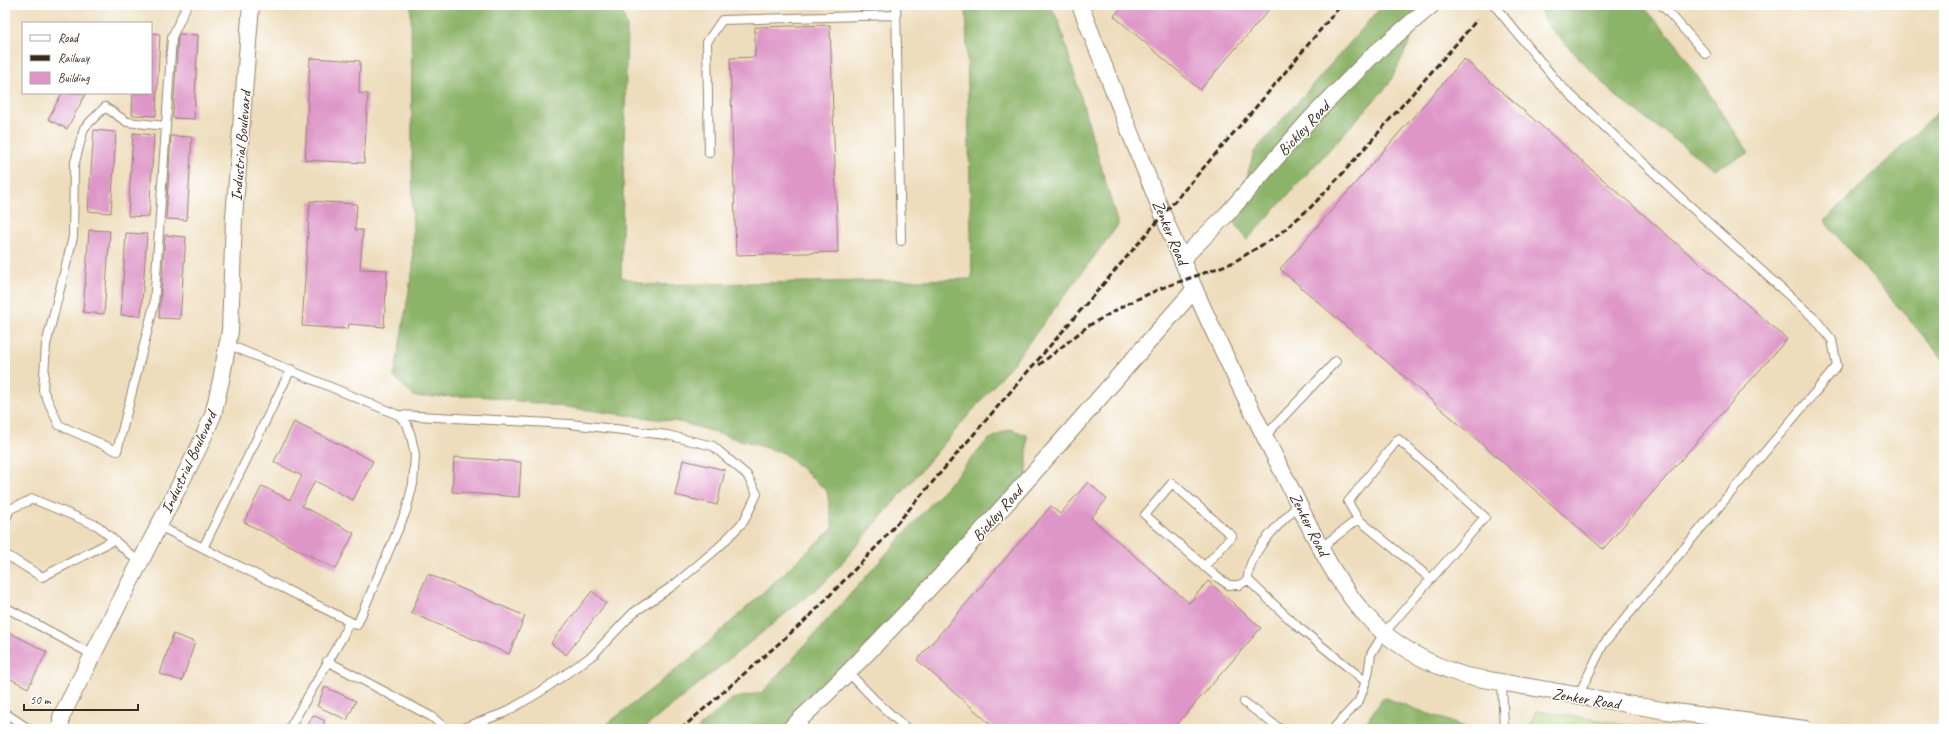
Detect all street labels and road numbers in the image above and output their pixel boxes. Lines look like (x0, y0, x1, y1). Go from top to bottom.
street label: Industrial Boulevard (226, 88, 256, 202)
street label: Bickley Road (1273, 95, 1336, 160)
street label: Zenker Road (1148, 197, 1194, 270)
street label: Industrial Boulevard (157, 406, 222, 517)
street label: Bickley Road (968, 480, 1029, 546)
street label: Zenker Road (1285, 490, 1335, 562)
street label: Zenker Road (1551, 684, 1624, 715)

